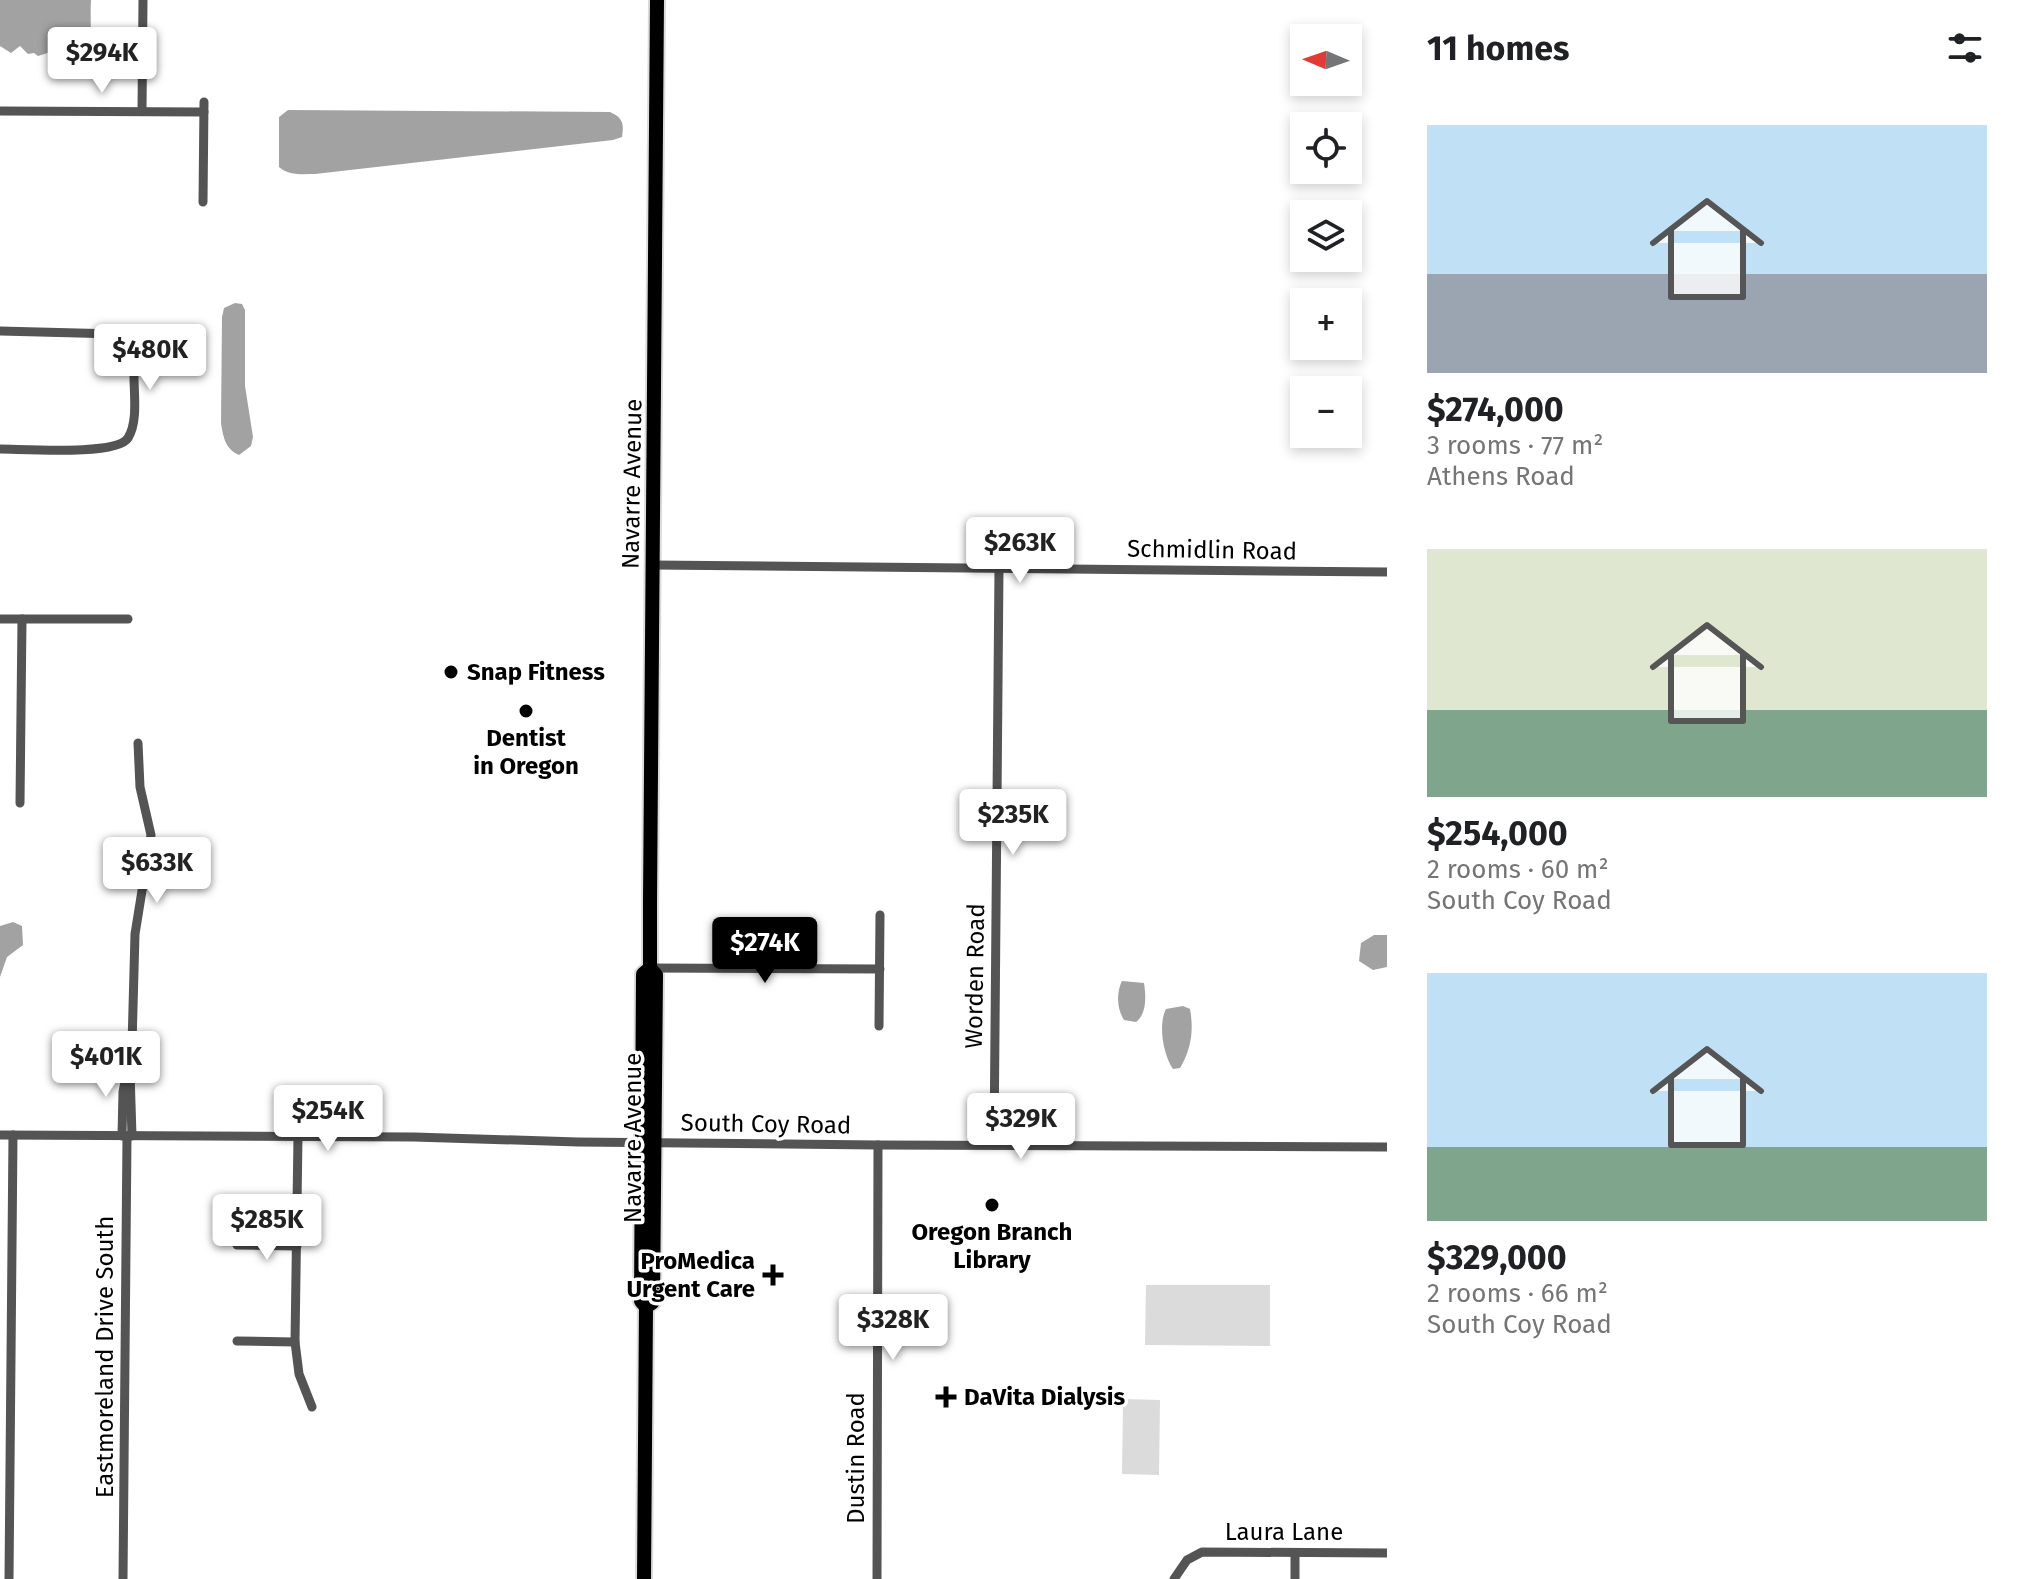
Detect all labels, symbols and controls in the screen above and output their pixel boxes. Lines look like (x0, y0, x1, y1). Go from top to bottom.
north arrow (1290, 24, 1362, 96)
map controls (1290, 24, 1362, 448)
icon: filters (1943, 26, 1987, 70)
pin: $294K (46, 27, 158, 95)
text: 11 homes (1427, 28, 1569, 69)
text: $294K (66, 37, 138, 68)
button: locate (1290, 112, 1362, 184)
icon: home (1635, 177, 1779, 321)
button: layers (1290, 200, 1362, 272)
button: + (1290, 288, 1362, 360)
pin: $480K (94, 324, 206, 392)
text: $480K (112, 334, 188, 365)
button: − (1290, 376, 1362, 448)
text: $274,000 (1427, 389, 1564, 430)
street label: Navarre Avenue (617, 399, 647, 569)
text: 3 rooms · 77 m² (1427, 430, 1603, 461)
text: Athens Road (1427, 461, 1575, 492)
pin: $263K (964, 517, 1076, 585)
text: $263K (984, 527, 1056, 558)
street label: Schmidlin Road (1127, 535, 1297, 565)
icon: home (1635, 601, 1779, 745)
place label: Snap Fitness (467, 658, 605, 686)
marker: Snap Fitness (442, 663, 460, 681)
marker: Dentist in Oregon (517, 702, 535, 720)
place label: Dentist in Oregon (473, 724, 579, 780)
pin: $235K (957, 789, 1069, 857)
text: $235K (977, 799, 1049, 830)
text: $254,000 (1427, 813, 1568, 854)
pin: $633K (101, 837, 213, 905)
text: $633K (121, 847, 193, 878)
text: 2 rooms · 60 m² (1427, 854, 1609, 885)
text: South Coy Road (1427, 885, 1612, 916)
street label: Worden Road (960, 903, 990, 1049)
pin: $274K (709, 917, 821, 985)
text: $274K (730, 927, 800, 958)
icon: home (1635, 1025, 1779, 1169)
pin: $401K (50, 1031, 162, 1099)
text: $401K (70, 1041, 142, 1072)
street label: Navarre Avenue (619, 1053, 647, 1223)
pin: $254K (272, 1085, 384, 1153)
pin: $329K (965, 1093, 1077, 1161)
text: $254K (292, 1095, 364, 1126)
text: $329K (985, 1103, 1057, 1134)
street label: South Coy Road (680, 1109, 852, 1139)
pin: $285K (211, 1194, 323, 1262)
marker: Oregon Branch Library (983, 1196, 1001, 1214)
text: $285K (231, 1204, 303, 1235)
street label: Eastmoreland Drive South (91, 1216, 119, 1498)
place label: Oregon Branch Library (912, 1218, 1072, 1274)
text: $329,000 (1427, 1237, 1567, 1278)
place label: ProMedica Urgent Care (626, 1247, 755, 1303)
marker: ProMedica Urgent Care (762, 1264, 784, 1286)
text: 2 rooms · 66 m² (1427, 1278, 1608, 1309)
pin: $328K (837, 1294, 949, 1362)
text: $328K (857, 1304, 929, 1335)
text: South Coy Road (1427, 1309, 1612, 1340)
place label: DaVita Dialysis (964, 1383, 1126, 1411)
marker: DaVita Dialysis (935, 1386, 957, 1408)
street label: Dustin Road (842, 1392, 870, 1524)
street label: Laura Lane (1225, 1518, 1343, 1546)

